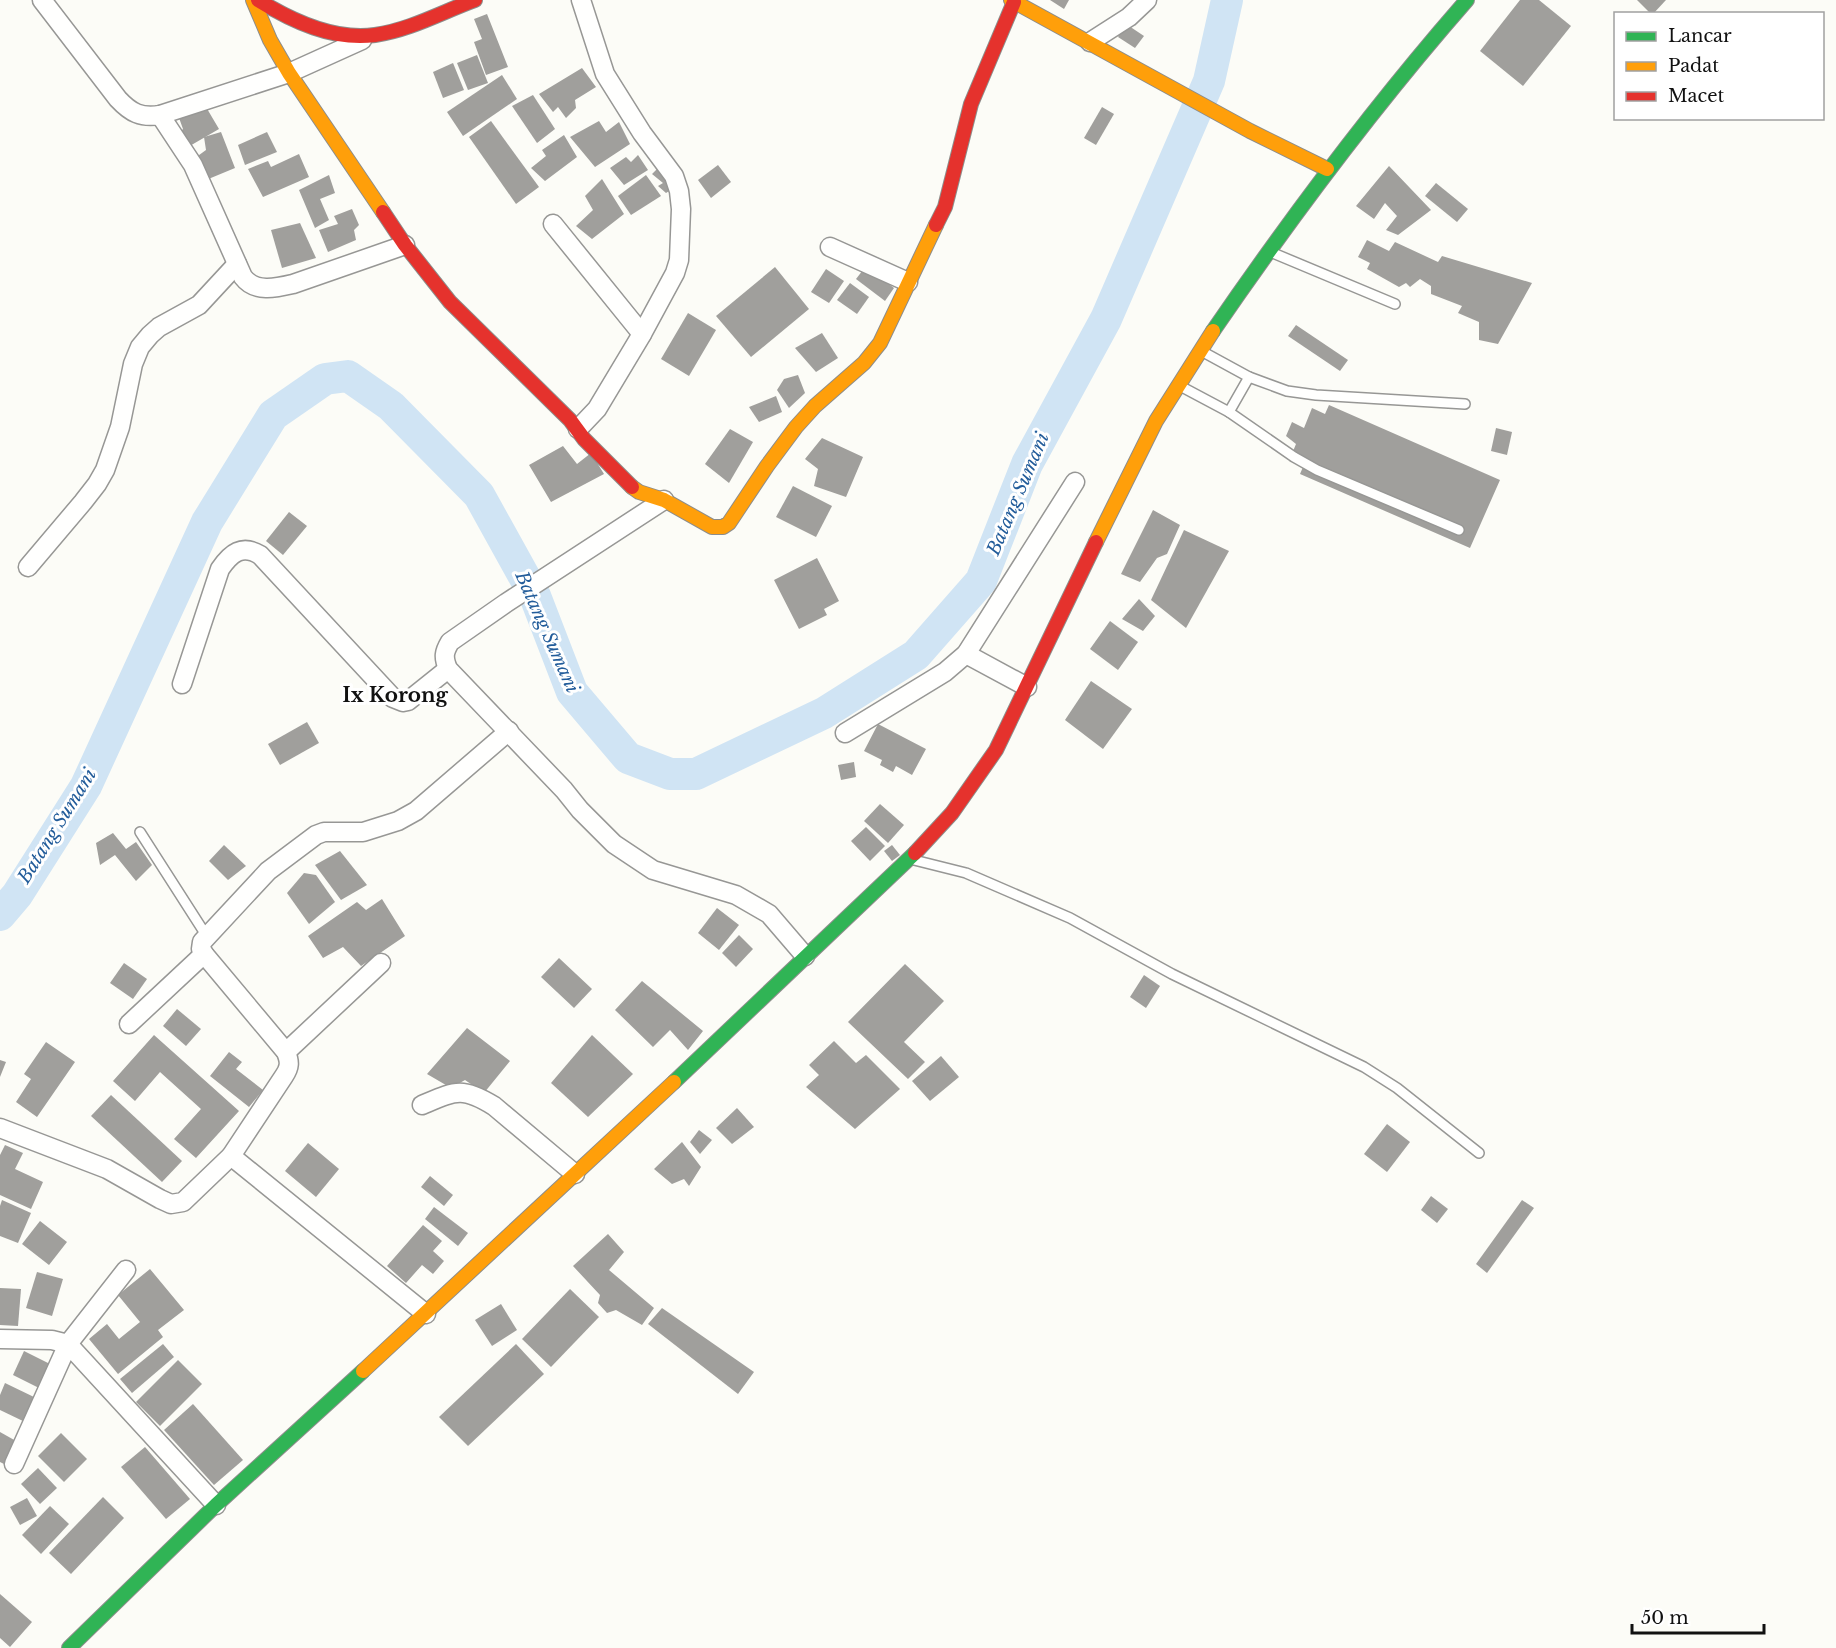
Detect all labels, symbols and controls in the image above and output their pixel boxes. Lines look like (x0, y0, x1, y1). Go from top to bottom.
legend (1614, 12, 1824, 120)
text: Lancar (1668, 25, 1732, 47)
text: Padat (1668, 55, 1719, 77)
text: Macet (1668, 85, 1725, 107)
water label: Batang Sumani (982, 429, 1054, 559)
water label: Batang Sumani (510, 567, 584, 697)
district label: Ix Korong (342, 683, 449, 707)
water label: Batang Sumani (12, 764, 101, 888)
scale bar (1632, 1597, 1764, 1635)
text: 50 m (1641, 1607, 1689, 1629)

